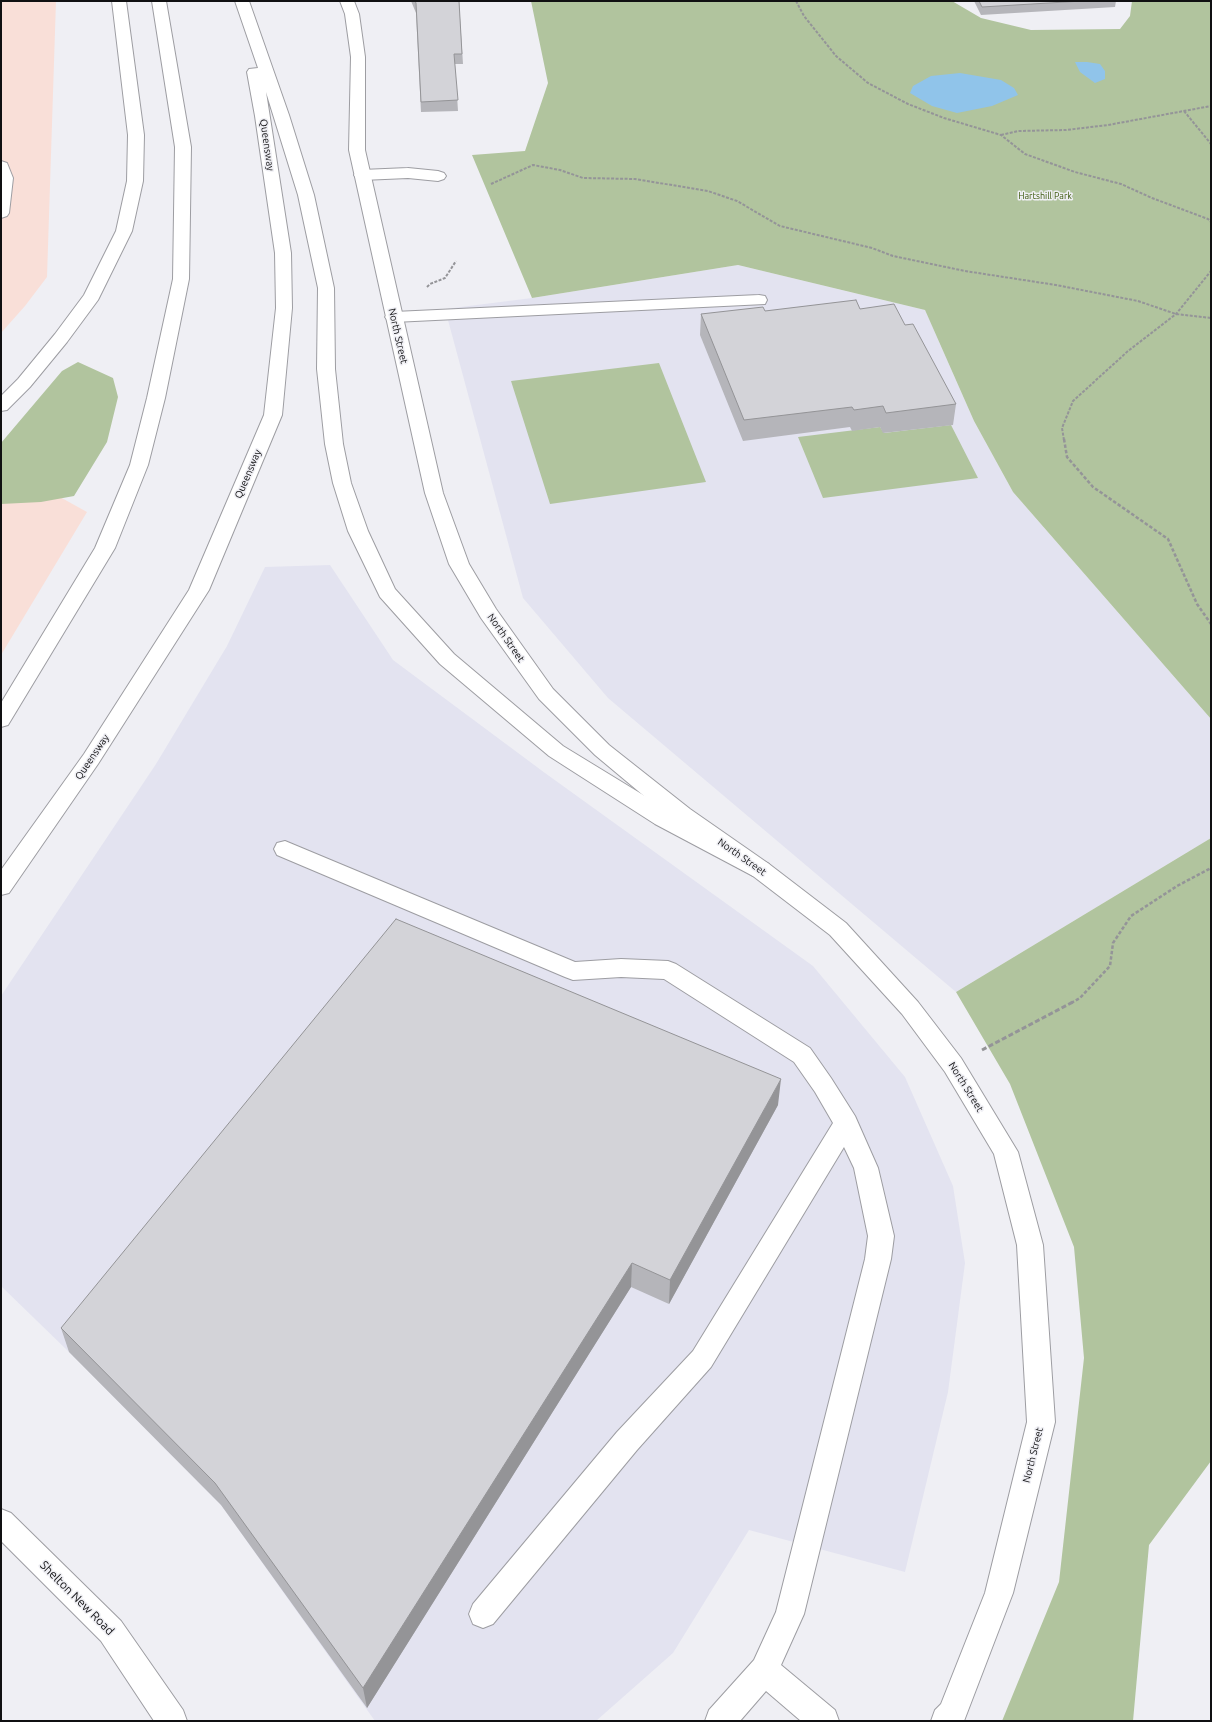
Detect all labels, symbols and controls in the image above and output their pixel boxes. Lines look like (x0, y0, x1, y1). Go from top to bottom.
street label: Queensway (257, 118, 277, 172)
park label: Hartshill Park (1018, 191, 1072, 201)
street label: North Street (386, 307, 410, 365)
street label: Queensway (232, 448, 264, 500)
street label: North Street (485, 611, 527, 665)
street label: Queensway (72, 732, 112, 782)
street label: North Street (715, 836, 769, 878)
street label: North Street (946, 1060, 986, 1114)
street label: North Street (1020, 1426, 1046, 1484)
street label: Shelton New Road (37, 1558, 117, 1638)

